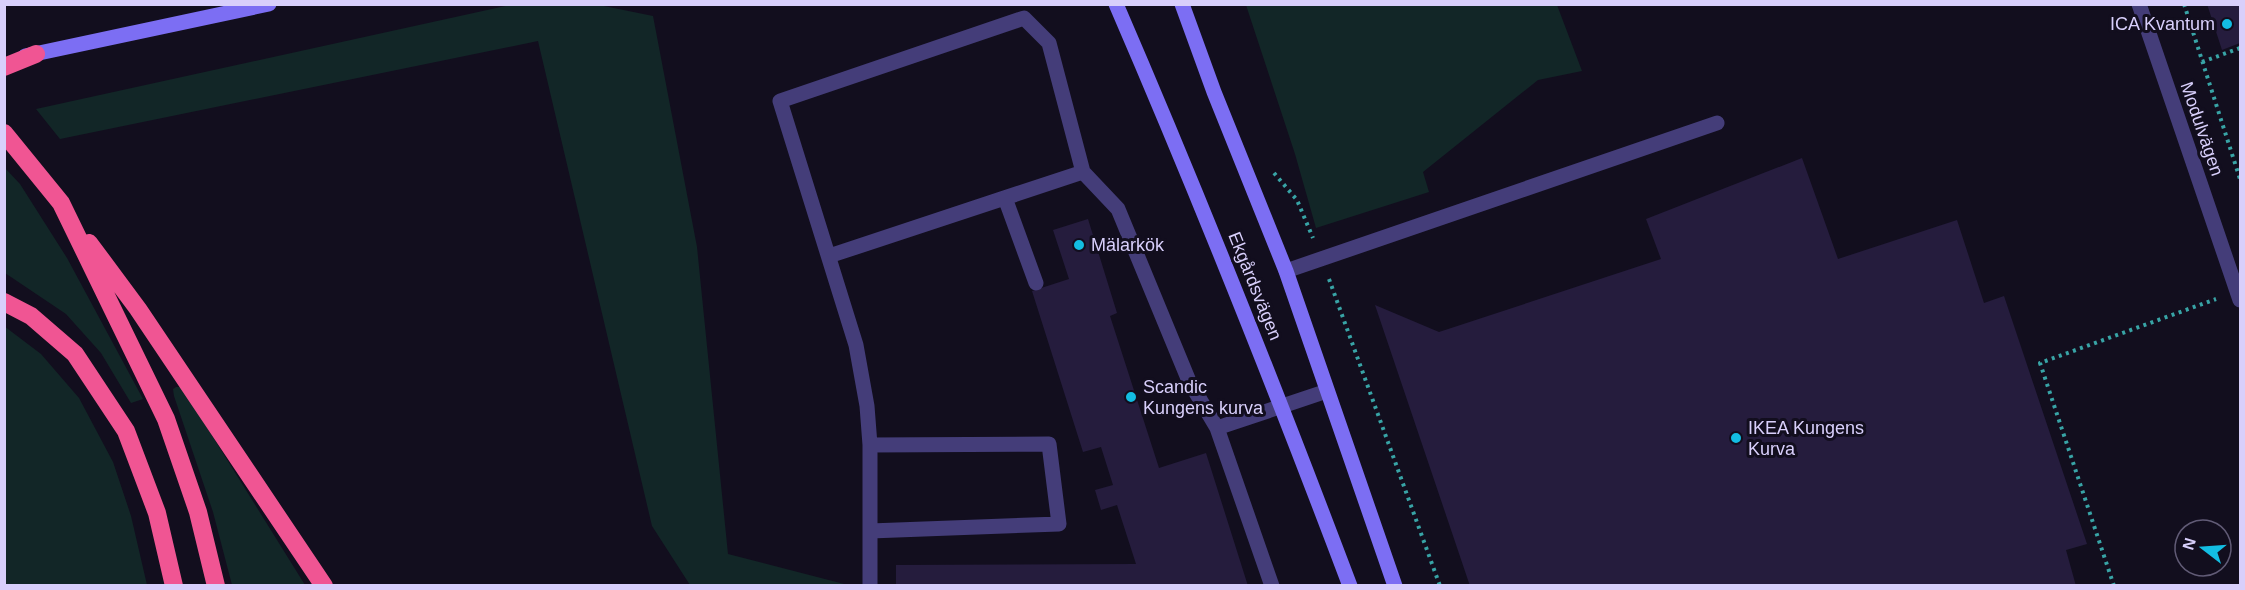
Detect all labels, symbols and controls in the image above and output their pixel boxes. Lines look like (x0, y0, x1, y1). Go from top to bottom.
place label: ICA Kvantum (2110, 14, 2215, 34)
marker: ICA Kvantum (2220, 17, 2234, 31)
street label: Modulvägen (2177, 79, 2227, 179)
street label: Ekgårdsvägen (1224, 229, 1286, 343)
place label: Mälarkök (1091, 235, 1165, 255)
marker: Mälarkök (1072, 238, 1086, 252)
place label: Scandic Kungens kurva (1143, 377, 1264, 418)
marker: Scandic Kungens kurva (1124, 390, 1138, 404)
place label: IKEA Kungens Kurva (1748, 418, 1864, 459)
marker: IKEA Kungens Kurva (1729, 431, 1743, 445)
north arrow (2173, 518, 2233, 578)
text: N (2179, 536, 2199, 552)

